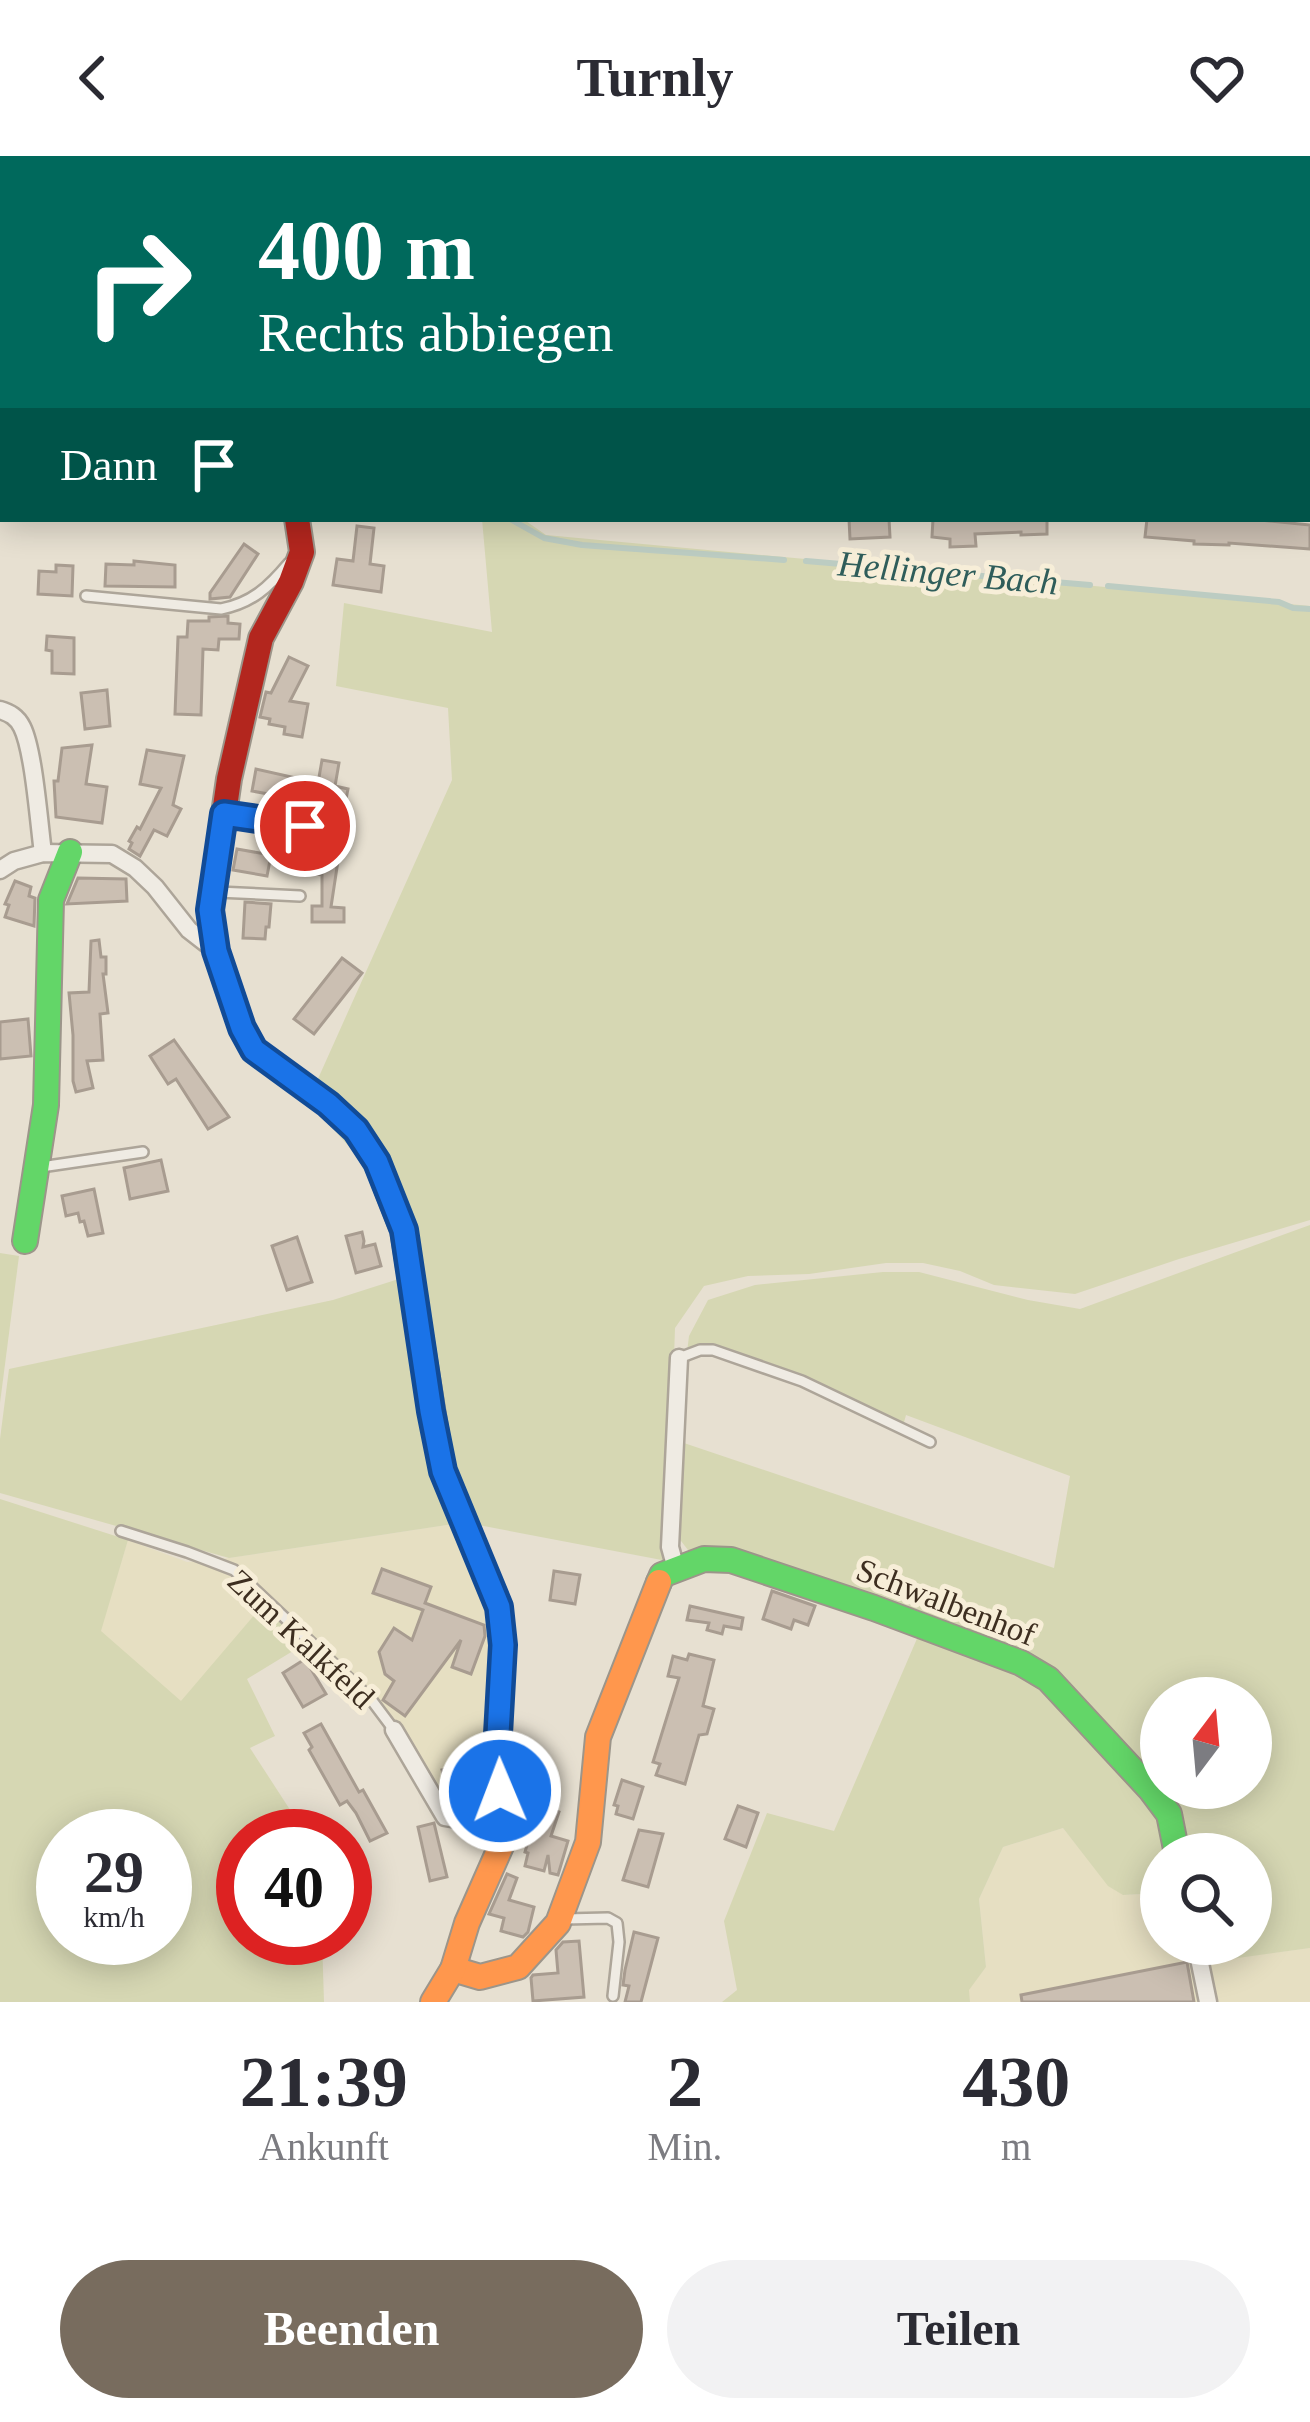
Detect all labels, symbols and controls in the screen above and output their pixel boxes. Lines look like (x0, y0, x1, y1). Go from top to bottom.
icon: back (60, 45, 126, 111)
icon: heart (1184, 45, 1250, 111)
text: Turnly (576, 48, 734, 108)
icon: right (60, 204, 216, 360)
text: 400 m (258, 204, 475, 297)
text: Rechts abbiegen (258, 303, 613, 363)
icon: arrive (181, 432, 247, 498)
text: Dann (60, 440, 157, 490)
water label: Hellinger Bach (835, 543, 1060, 603)
pin (254, 775, 356, 877)
icon: arrive (272, 793, 338, 859)
street label: Schwalbenhof (851, 1551, 1041, 1653)
street label: Zum Kalkfeld (221, 1562, 382, 1716)
north arrow (1140, 1677, 1272, 1809)
map controls (1140, 1677, 1272, 1965)
position arrow (437, 1728, 563, 1854)
speed limit sign: 40 (216, 1809, 372, 1965)
button: search (1140, 1833, 1272, 1965)
text: 29 (84, 1839, 144, 1905)
text: km/h (83, 1900, 145, 1933)
text: 21:39 (240, 2042, 408, 2122)
text: 2 (667, 2042, 703, 2122)
text: 430 (962, 2042, 1070, 2122)
text: Ankunft (259, 2125, 389, 2168)
text: Min. (648, 2125, 722, 2168)
text: m (1001, 2125, 1031, 2168)
button: Beenden (60, 2260, 643, 2398)
button: Teilen (667, 2260, 1250, 2398)

